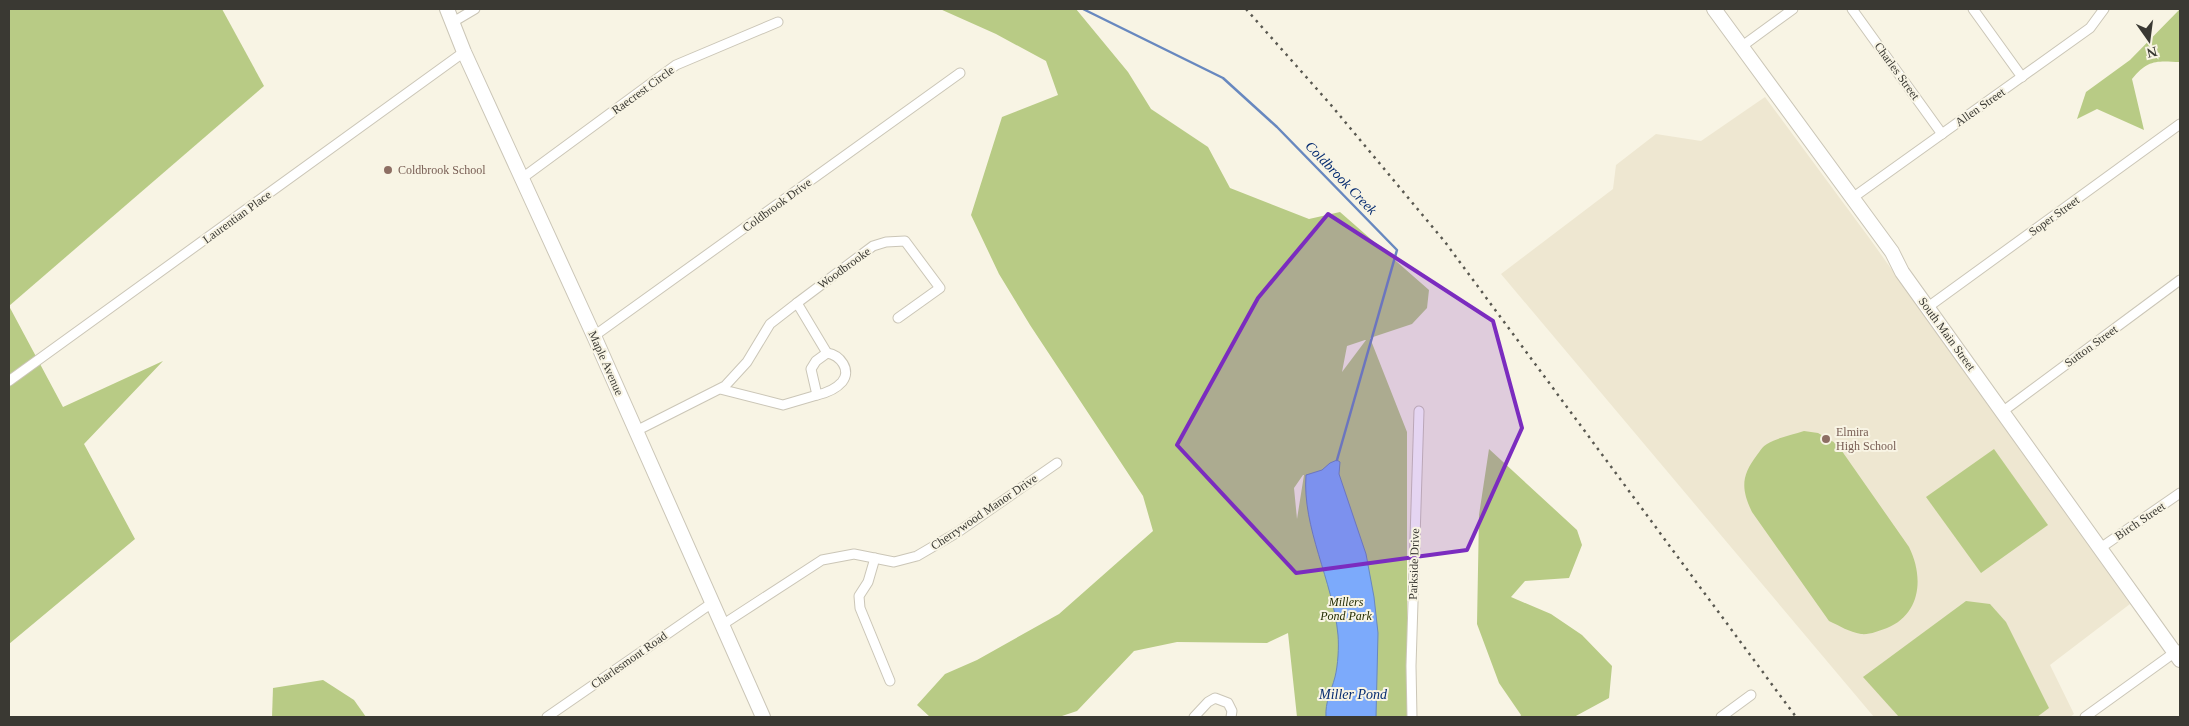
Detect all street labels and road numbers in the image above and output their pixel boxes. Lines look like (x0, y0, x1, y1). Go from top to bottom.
street label: Charles Street (1871, 40, 1923, 103)
street label: Raecrest Circle (609, 63, 677, 117)
street label: Allen Street (1952, 84, 2008, 129)
street label: Coldbrook Drive (740, 175, 814, 235)
street label: Laurentian Place (200, 188, 274, 246)
street label: Soper Street (2026, 193, 2083, 239)
street label: Woodbrooke (815, 244, 873, 292)
street label: South Main Street (1916, 295, 1979, 374)
street label: Sutton Street (2062, 322, 2121, 370)
street label: Maple Avenue (585, 328, 627, 398)
street label: Cherrywood Manor Drive (928, 471, 1040, 553)
street label: Birch Street (2112, 499, 2168, 543)
street label: Parkside Drive (1406, 528, 1422, 600)
street label: Charlesmont Road (588, 629, 670, 691)

